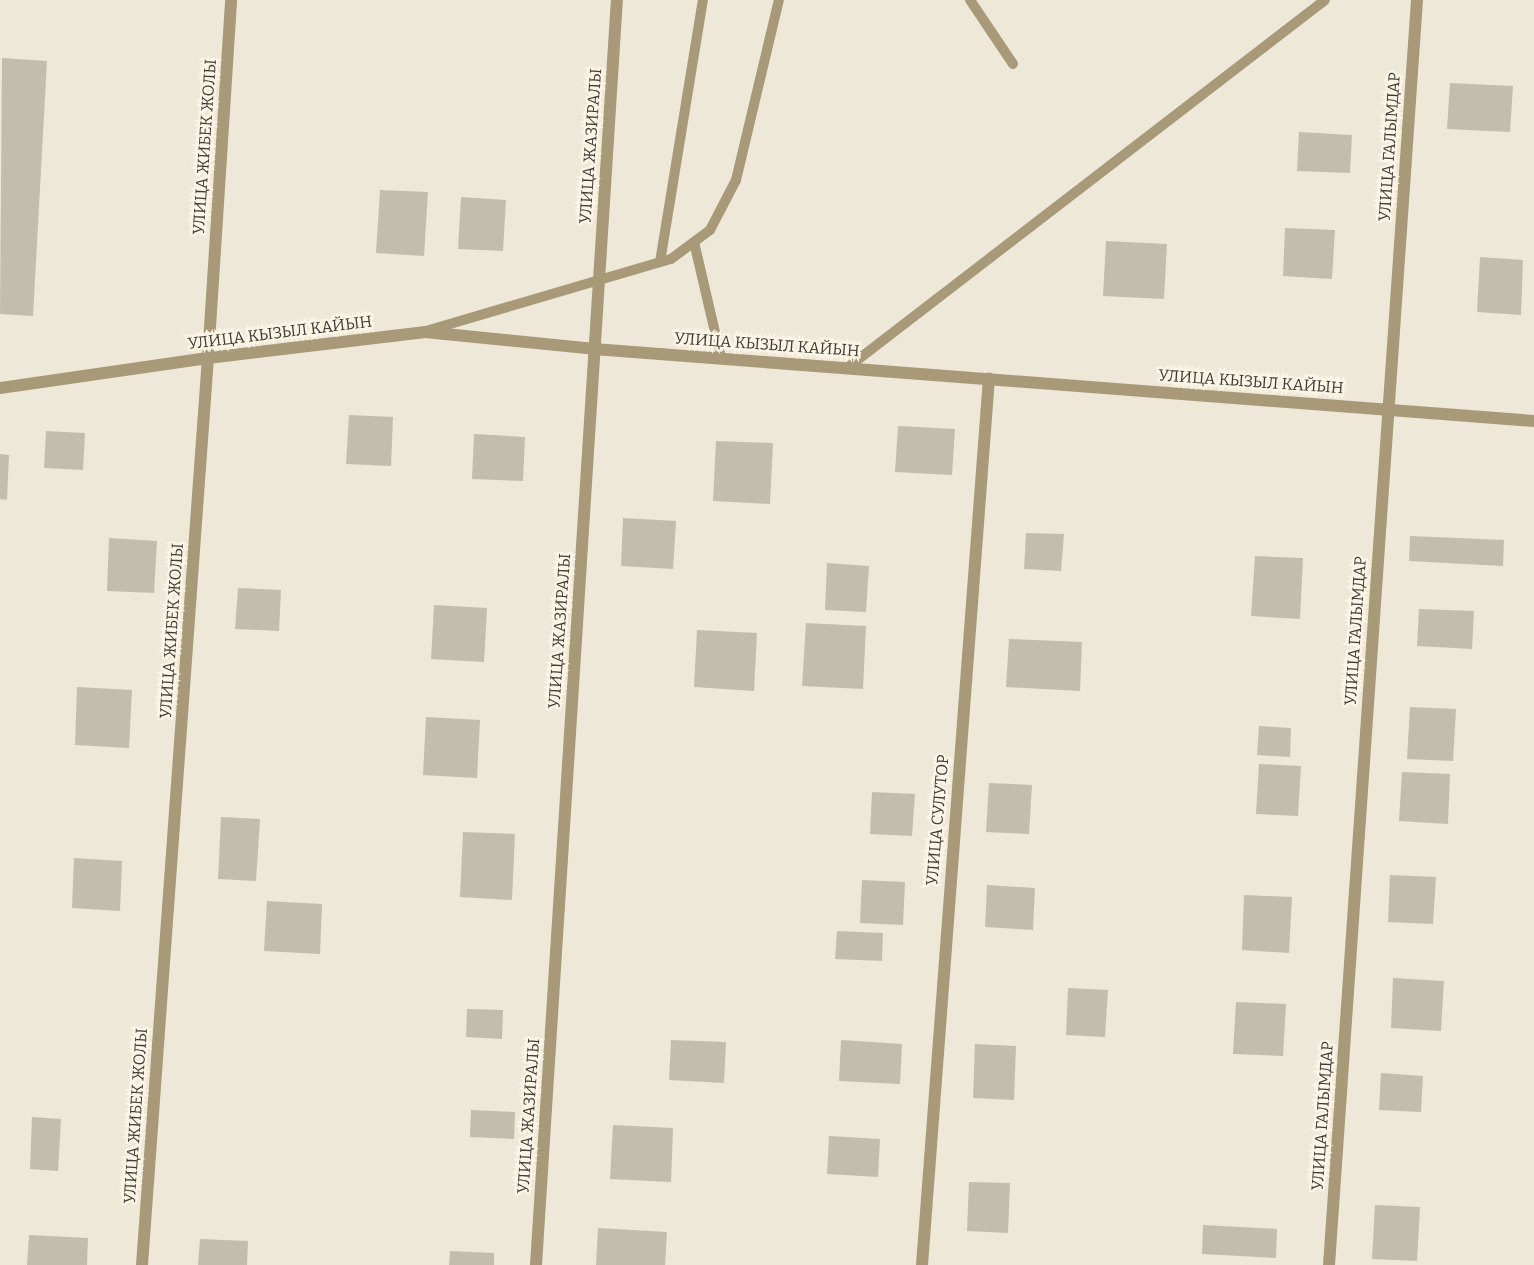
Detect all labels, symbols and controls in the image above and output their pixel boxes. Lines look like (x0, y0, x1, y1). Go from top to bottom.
street label: УЛИЦА ЖИБЕК ЖОЛЫ (189, 59, 221, 235)
street label: УЛИЦА ЖАЗИРАЛЫ (576, 68, 606, 224)
street label: УЛИЦА ГАЛЫМДАР (1375, 72, 1405, 222)
street label: УЛИЦА КЫЗЫЛ КАЙЫН (187, 312, 373, 354)
street label: УЛИЦА КЫЗЫЛ КАЙЫН (674, 329, 860, 361)
street label: УЛИЦА КЫЗЫЛ КАЙЫН (1158, 366, 1344, 398)
street label: УЛИЦА ЖИБЕК ЖОЛЫ (156, 543, 188, 719)
street label: УЛИЦА ЖАЗИРАЛЫ (545, 553, 575, 709)
street label: УЛИЦА ГАЛЫМДАР (1341, 556, 1371, 706)
street label: УЛИЦА СУЛУТОР (923, 754, 953, 886)
street label: УЛИЦА ЖИБЕК ЖОЛЫ (120, 1028, 152, 1204)
street label: УЛИЦА ЖАЗИРАЛЫ (514, 1038, 544, 1194)
street label: УЛИЦА ГАЛЫМДАР (1308, 1041, 1338, 1191)

